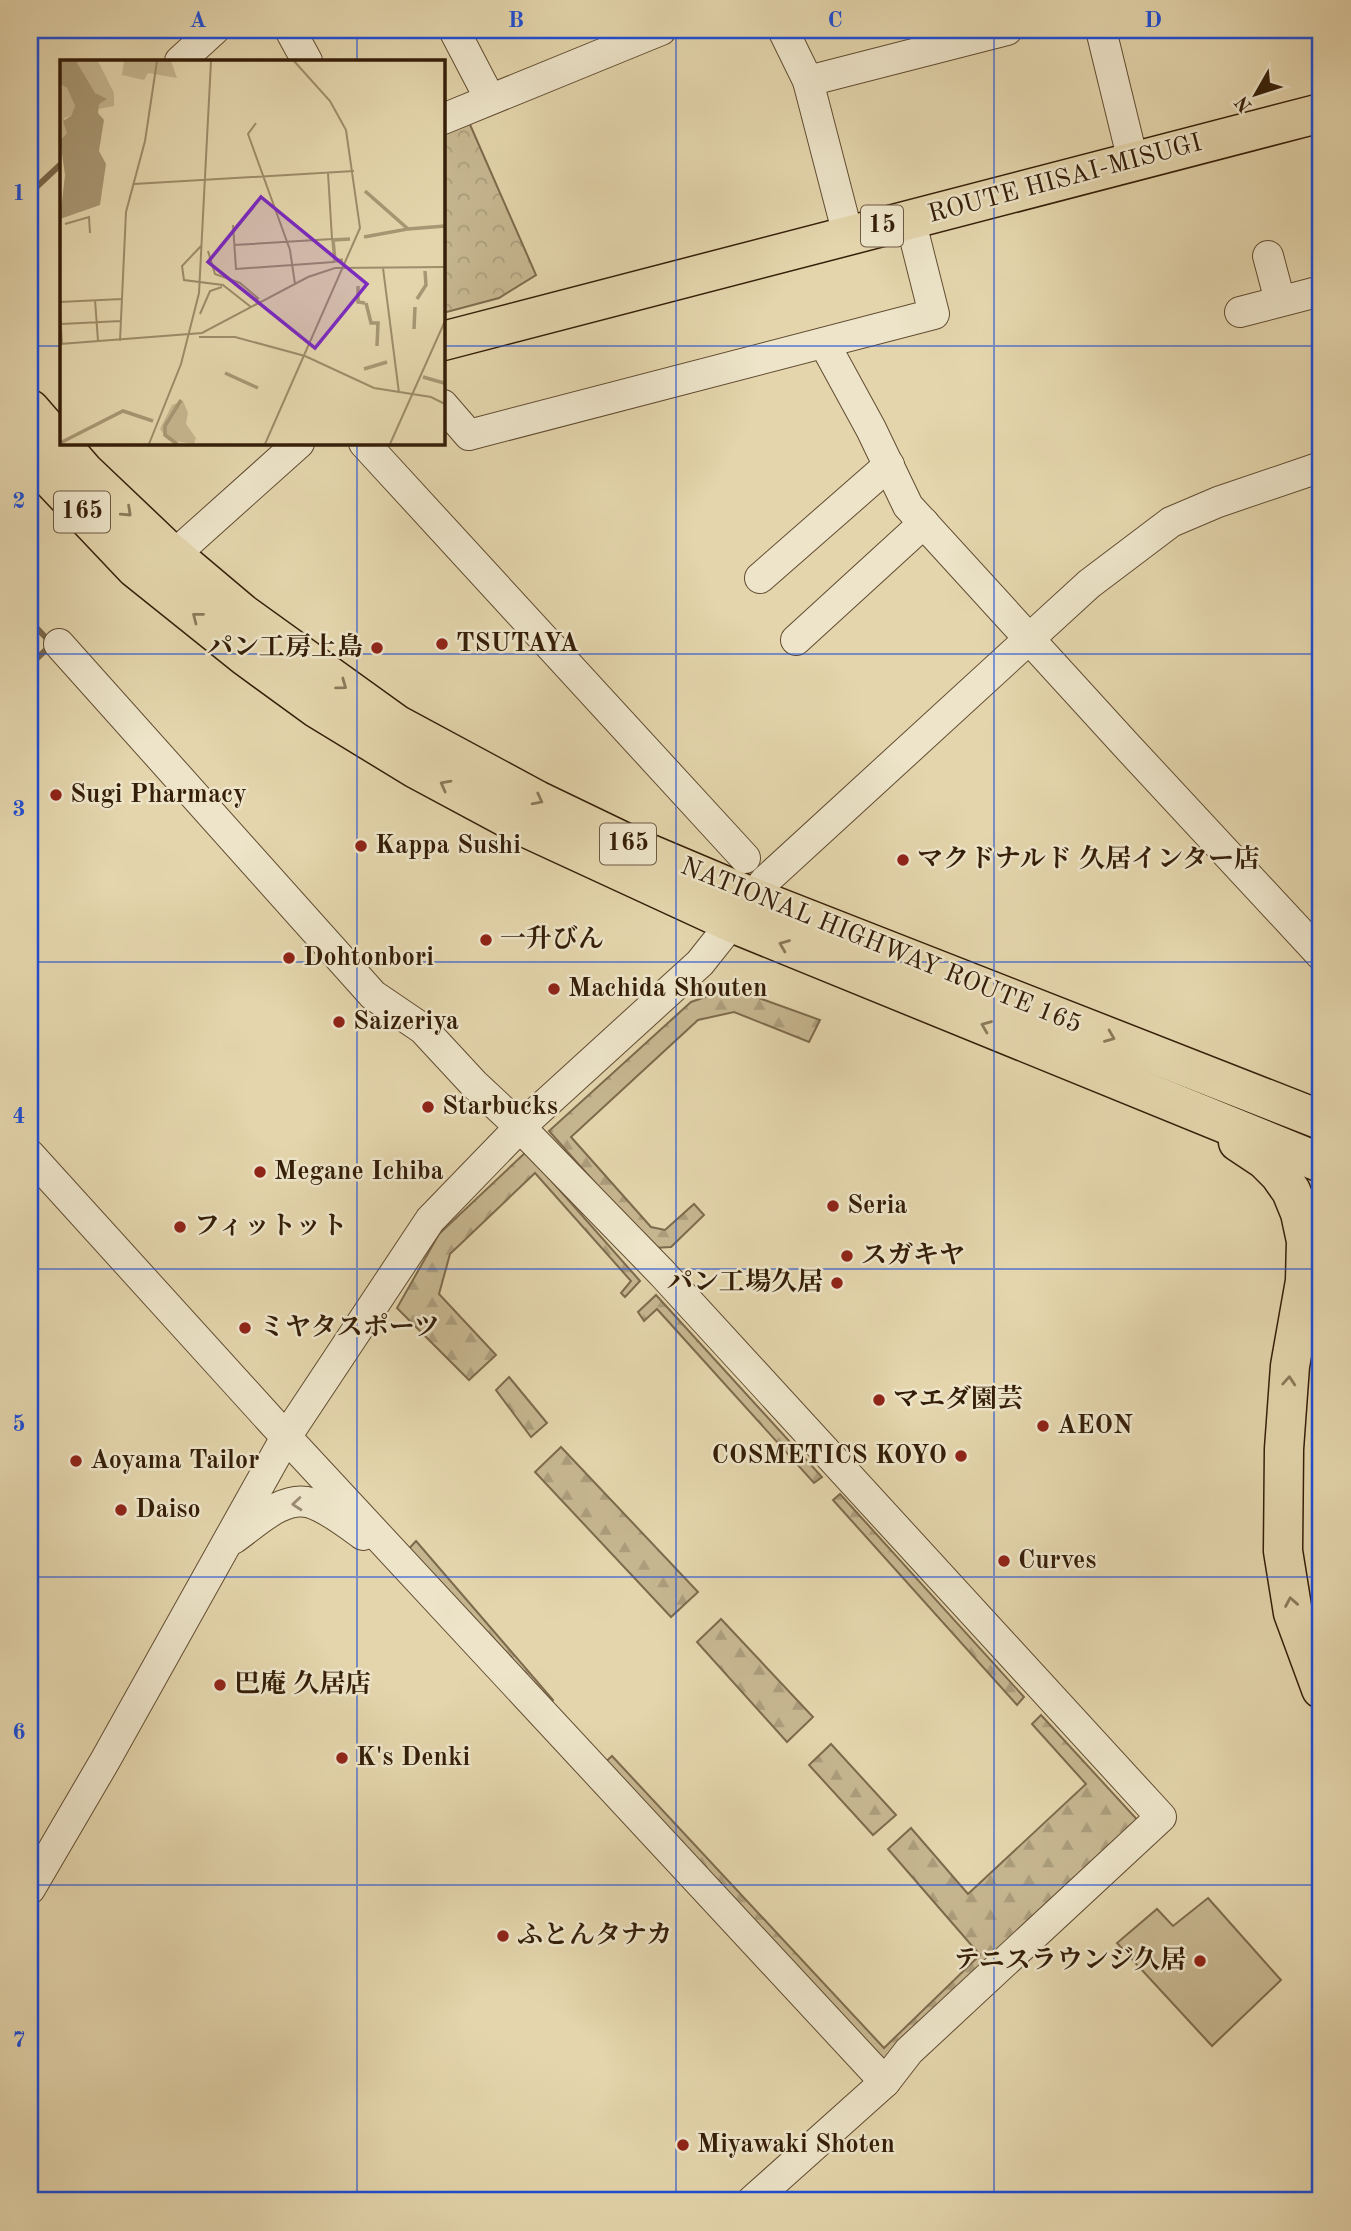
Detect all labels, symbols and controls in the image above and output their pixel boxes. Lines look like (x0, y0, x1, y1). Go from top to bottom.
text: A (189, 9, 207, 32)
text: B (508, 9, 524, 32)
text: C (827, 9, 843, 32)
text: D (1144, 9, 1162, 32)
inset map (60, 60, 444, 444)
north arrow (1222, 60, 1292, 130)
text: N (1232, 91, 1257, 115)
street label: ROUTE HISAI-MISUGI (925, 130, 1205, 228)
text: 1 (12, 182, 26, 205)
road number: 15 (861, 206, 903, 246)
text: 2 (12, 490, 26, 513)
road number: 165 (54, 491, 110, 532)
one-way arrow (119, 504, 132, 516)
one-way arrow (192, 613, 205, 625)
place label: TSUTAYA (456, 631, 579, 657)
place label: パン工房上島 (207, 632, 363, 661)
marker: TSUTAYA (434, 636, 450, 652)
marker: パン工房上島 (369, 640, 385, 656)
one-way arrow (334, 677, 347, 689)
one-way arrow (440, 780, 453, 794)
place label: Sugi Pharmacy (70, 782, 247, 808)
marker: Sugi Pharmacy (48, 787, 64, 803)
one-way arrow (531, 791, 543, 805)
text: 3 (12, 798, 26, 821)
road number: 165 (600, 824, 656, 864)
place label: Kappa Sushi (375, 833, 521, 859)
marker: Kappa Sushi (353, 838, 369, 854)
place label: マクドナルド 久居インター店 (917, 844, 1260, 873)
marker: マクドナルド 久居インター店 (895, 852, 911, 868)
street label: NATIONAL HIGHWAY ROUTE 165 (677, 853, 1085, 1039)
place label: 一升びん (500, 925, 604, 953)
marker: 一升びん (478, 932, 494, 948)
one-way arrow (779, 939, 791, 953)
place label: Dohtonbori (303, 945, 434, 971)
marker: Dohtonbori (281, 950, 297, 966)
place label: Machida Shouten (568, 976, 768, 1002)
marker: Machida Shouten (546, 981, 562, 997)
place label: Saizeriya (353, 1009, 459, 1035)
marker: Saizeriya (331, 1014, 347, 1030)
one-way arrow (980, 1021, 992, 1035)
one-way arrow (1104, 1028, 1116, 1042)
place label: Starbucks (442, 1094, 558, 1120)
marker: Starbucks (420, 1099, 436, 1115)
text: 4 (12, 1105, 26, 1128)
place label: Megane Ichiba (274, 1159, 444, 1185)
marker: Megane Ichiba (252, 1164, 268, 1180)
place label: Seria (847, 1193, 908, 1219)
marker: Seria (825, 1198, 841, 1214)
place label: フィットット (194, 1213, 347, 1240)
marker: フィットット (172, 1219, 188, 1235)
place label: スガキヤ (861, 1242, 965, 1269)
marker: スガキヤ (839, 1248, 855, 1264)
place label: パン工場久居 (667, 1267, 823, 1296)
marker: パン工場久居 (829, 1275, 845, 1291)
place label: ミヤタスポーツ (259, 1313, 440, 1341)
marker: ミヤタスポーツ (237, 1320, 253, 1336)
one-way arrow (1281, 1375, 1296, 1386)
place label: マエダ園芸 (893, 1384, 1023, 1413)
marker: マエダ園芸 (871, 1392, 887, 1408)
text: 5 (12, 1413, 26, 1436)
place label: AEON (1057, 1413, 1133, 1439)
marker: AEON (1035, 1418, 1051, 1434)
place label: COSMETICS KOYO (711, 1443, 947, 1469)
place label: Aoyama Tailor (90, 1448, 259, 1474)
marker: COSMETICS KOYO (953, 1448, 969, 1464)
marker: Aoyama Tailor (68, 1453, 84, 1469)
one-way arrow (292, 1496, 303, 1511)
place label: Daiso (135, 1497, 201, 1523)
marker: Daiso (113, 1502, 129, 1518)
place label: Curves (1018, 1548, 1097, 1574)
marker: Curves (996, 1553, 1012, 1569)
one-way arrow (1284, 1596, 1299, 1608)
place label: 巴庵 久居店 (234, 1669, 371, 1698)
marker: 巴庵 久居店 (212, 1677, 228, 1693)
text: 6 (12, 1721, 26, 1744)
place label: K's Denki (356, 1745, 470, 1771)
marker: K's Denki (334, 1750, 350, 1766)
place label: ふとんタナカ (517, 1922, 672, 1949)
marker: ふとんタナカ (495, 1928, 511, 1944)
place label: テニスラウンジ久居 (954, 1945, 1186, 1974)
marker: テニスラウンジ久居 (1192, 1953, 1208, 1969)
text: 7 (12, 2029, 26, 2052)
place label: Miyawaki Shoten (697, 2132, 895, 2158)
marker: Miyawaki Shoten (675, 2137, 691, 2153)

